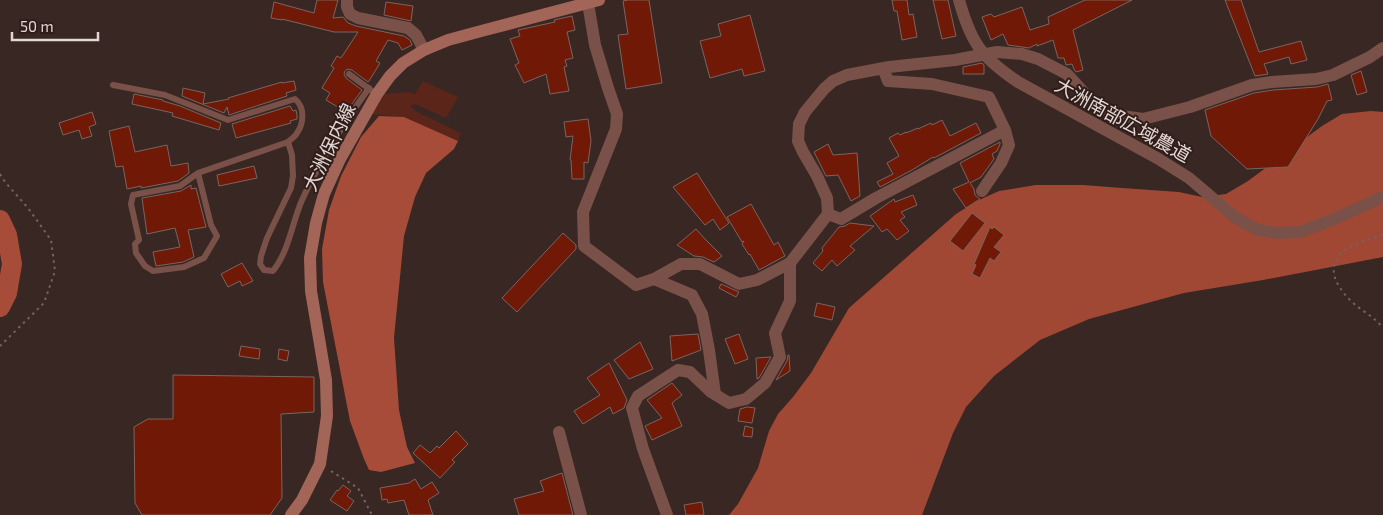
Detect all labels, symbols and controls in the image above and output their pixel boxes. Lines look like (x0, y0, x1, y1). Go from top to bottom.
scale bar (12, 10, 99, 42)
text: 50 m (20, 17, 54, 35)
street label: 大洲南部広域農道 (1051, 73, 1195, 166)
street label: 大洲保内線 (297, 99, 360, 195)

